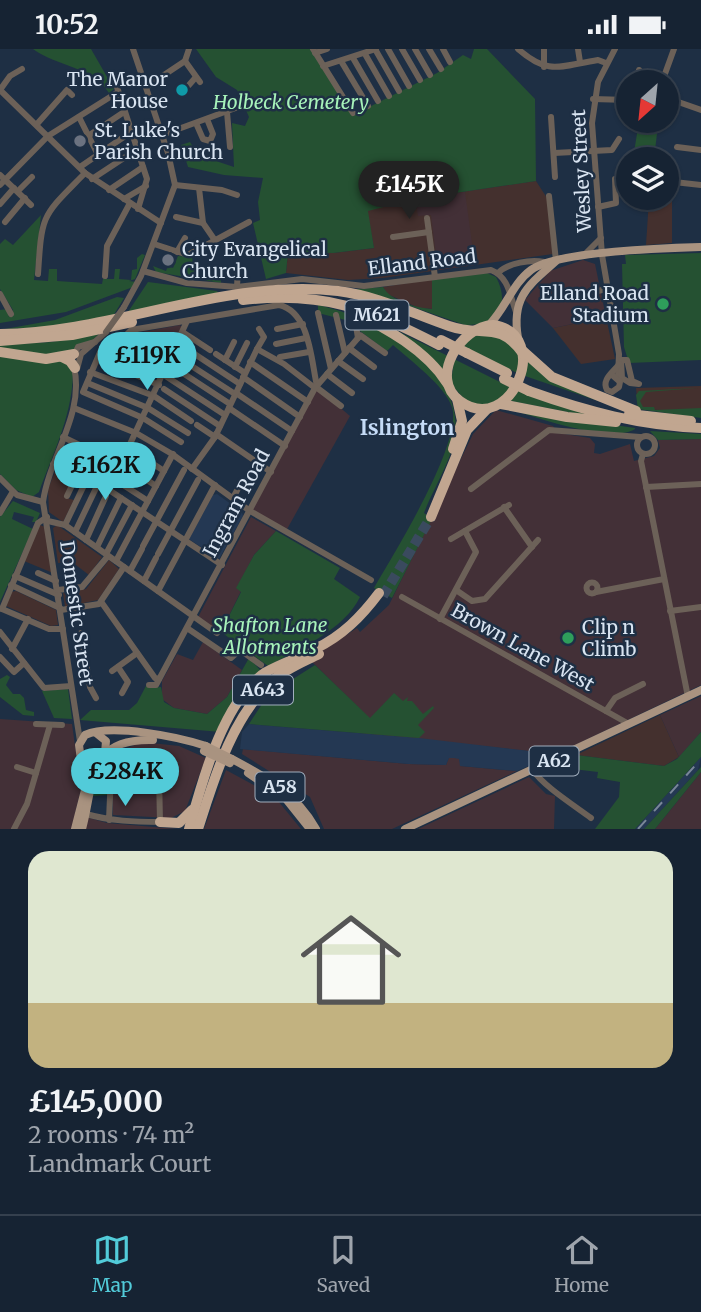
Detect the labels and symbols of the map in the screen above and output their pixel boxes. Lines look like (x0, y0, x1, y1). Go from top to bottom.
place label: The Manor House (67, 67, 168, 113)
north arrow (616, 70, 679, 133)
marker: The Manor House (174, 82, 190, 98)
park label: Holbeck Cemetery (212, 90, 369, 114)
street label: Wesley Street (566, 108, 596, 234)
place label: St. Luke's Parish Church (94, 118, 224, 164)
marker: St. Luke's Parish Church (72, 133, 88, 149)
pin: £145K (360, 162, 458, 221)
place label: City Evangelical Church (182, 237, 327, 283)
street label: Elland Road (366, 243, 478, 281)
marker: City Evangelical Church (160, 252, 176, 268)
place label: Elland Road Stadium (540, 281, 649, 327)
marker: Elland Road Stadium (655, 296, 671, 312)
road number: M621 (346, 301, 408, 329)
pin: £119K (98, 333, 196, 392)
district label: Islington (360, 414, 454, 441)
pin: £162K (56, 442, 154, 502)
street label: Ingram Road (198, 445, 274, 561)
street label: Domestic Street (55, 539, 99, 688)
street label: Brown Lane West (447, 598, 599, 696)
park label: Shafton Lane Allotments (213, 613, 328, 659)
place label: Clip n Climb (582, 615, 636, 661)
marker: Clip n Climb (560, 630, 576, 646)
road number: A643 (233, 675, 293, 705)
road number: A62 (530, 747, 578, 775)
pin: £284K (76, 749, 174, 808)
road number: A58 (256, 773, 304, 801)

